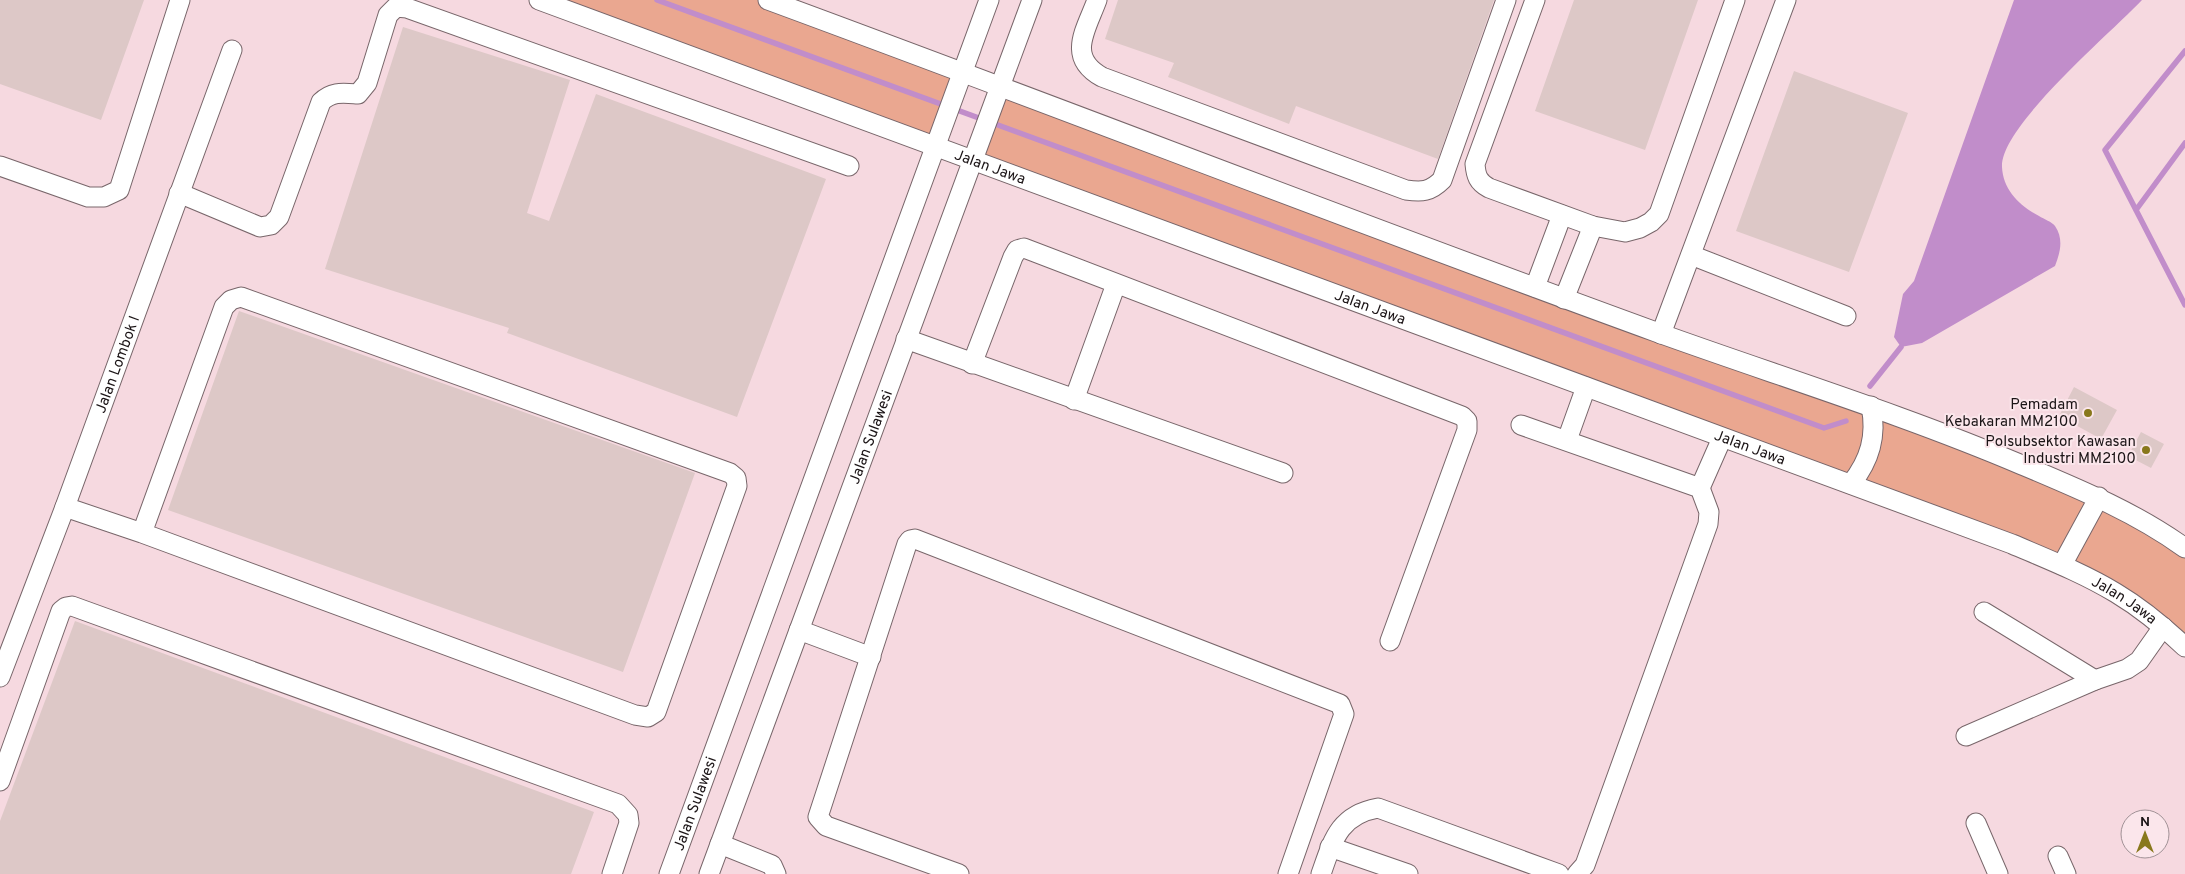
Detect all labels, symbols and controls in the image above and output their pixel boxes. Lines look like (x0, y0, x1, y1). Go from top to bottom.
street label: Jalan Jawa (951, 146, 1028, 190)
street label: Jalan Jawa (1331, 287, 1408, 330)
street label: Jalan Lombok I (92, 313, 145, 416)
street label: Jalan Sulawesi (846, 388, 898, 487)
place label: Pemadam Kebakaran MM2100 (1945, 396, 2078, 432)
marker: Pemadam Kebakaran MM2100 (2082, 407, 2094, 419)
street label: Jalan Jawa (1711, 427, 1788, 470)
place label: Polsubsektor Kawasan Industri MM2100 (1985, 433, 2136, 469)
marker: Polsubsektor Kawasan Industri MM2100 (2140, 444, 2152, 456)
street label: Jalan Jawa (2088, 573, 2160, 629)
street label: Jalan Sulawesi (670, 755, 722, 854)
north arrow (2120, 809, 2170, 859)
text: N (2140, 814, 2150, 831)

